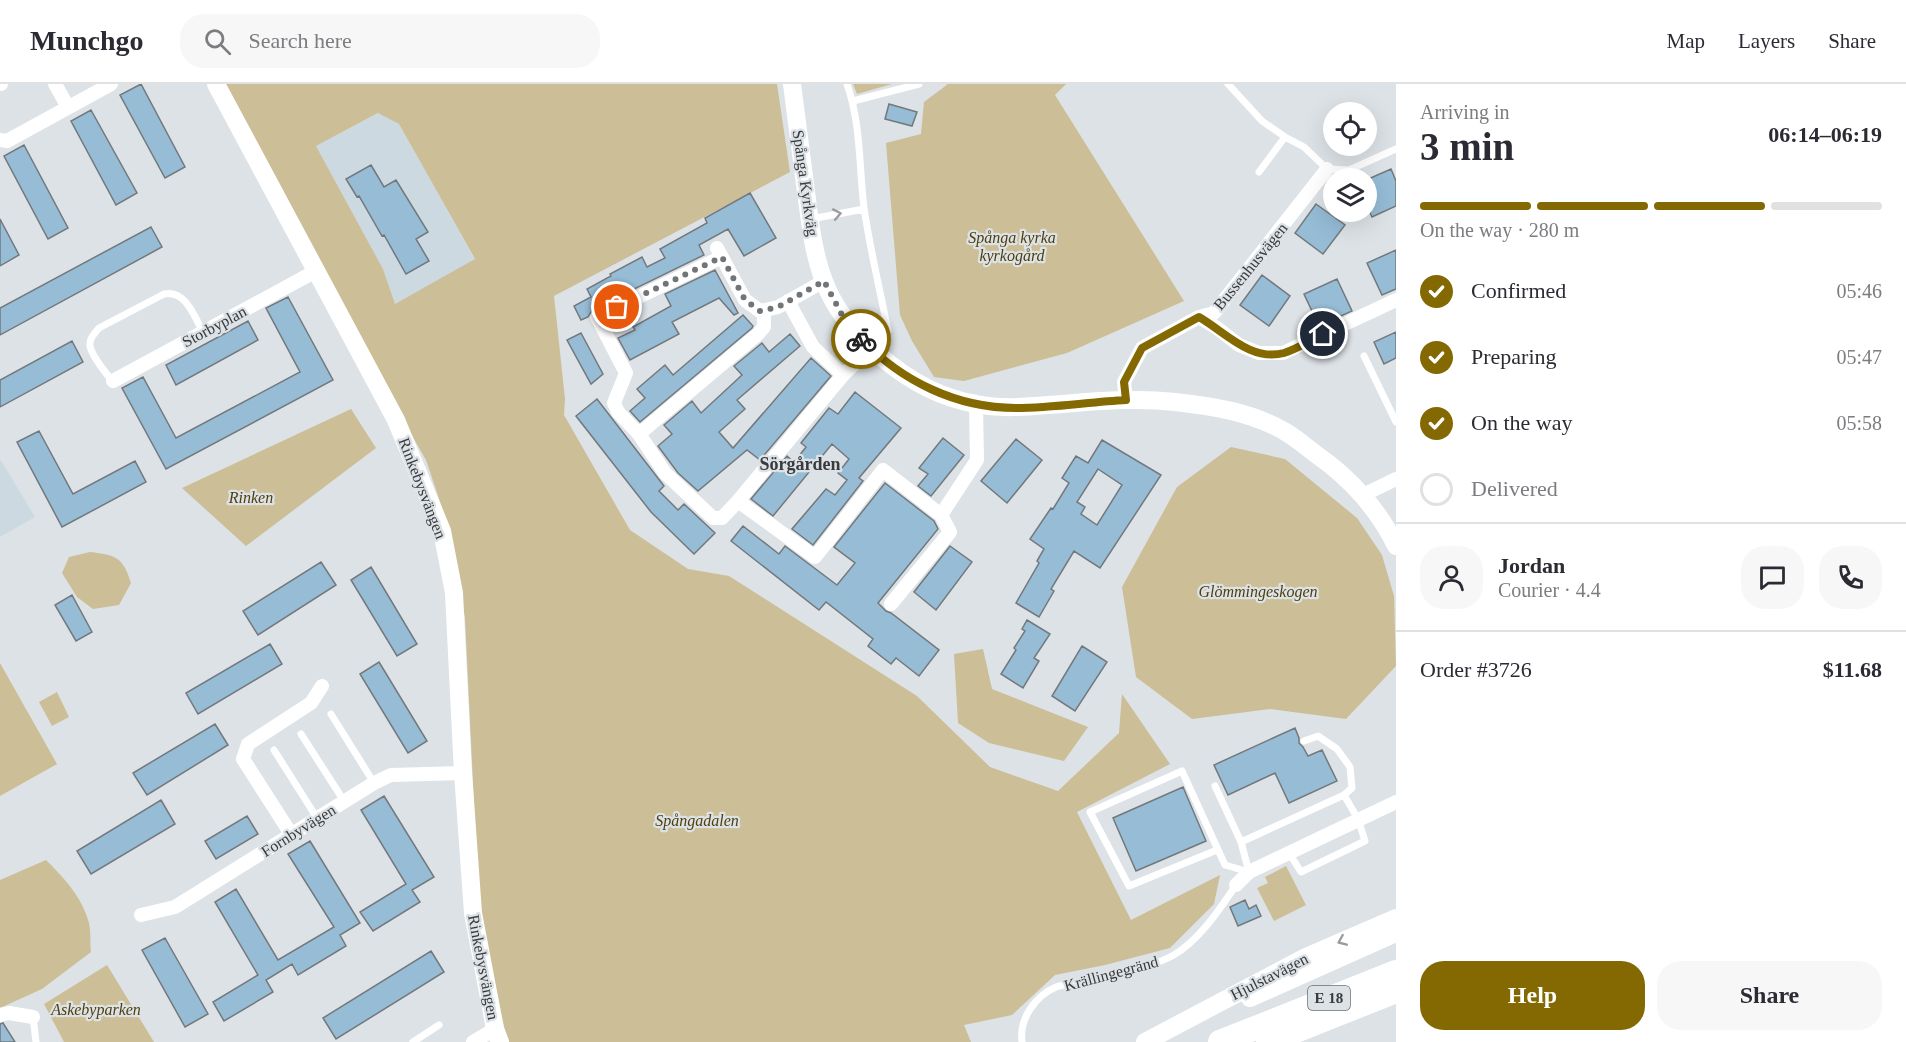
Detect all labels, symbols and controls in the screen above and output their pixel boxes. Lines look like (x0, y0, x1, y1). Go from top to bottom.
search box (180, 14, 600, 68)
text: Munchgo (30, 25, 144, 56)
icon: search (201, 25, 234, 58)
text: Search here (249, 28, 352, 53)
text: Map (1667, 29, 1705, 53)
text: Layers (1738, 29, 1795, 53)
text: Share (1828, 29, 1876, 53)
text: Arriving in (1420, 101, 1509, 123)
map controls (1323, 102, 1377, 222)
button: locate (1323, 102, 1377, 156)
text: 06:14–06:19 (1768, 122, 1882, 147)
text: 3 min (1420, 125, 1514, 168)
street label: Spånga Kyrkväg (789, 129, 821, 237)
button: layers (1323, 168, 1377, 222)
one-way arrow (832, 208, 842, 221)
text: On the way · 280 m (1420, 219, 1579, 241)
street label: Bussenhusvägen (1210, 220, 1291, 314)
park label: Spånga kyrka kyrkogård (968, 229, 1056, 265)
icon: check (1420, 275, 1453, 308)
text: Confirmed (1471, 278, 1566, 303)
text: 05:46 (1836, 280, 1882, 302)
pin (591, 281, 642, 332)
icon: bag (600, 290, 633, 323)
street label: Storbyplan (179, 302, 250, 351)
pin (1297, 308, 1348, 359)
courier (831, 309, 891, 369)
icon: home (1306, 317, 1339, 350)
icon: bike (845, 323, 878, 356)
icon: check (1420, 341, 1453, 374)
text: Preparing (1471, 344, 1557, 369)
text: 05:47 (1836, 346, 1882, 368)
icon: check (1420, 407, 1453, 440)
text: On the way (1471, 410, 1572, 435)
text: 05:58 (1836, 412, 1882, 434)
street label: Rinkebysvängen (395, 435, 450, 541)
district label: Sörgården (760, 454, 841, 474)
text: Delivered (1471, 476, 1558, 501)
park label: Rinken (228, 489, 273, 506)
button: person (1420, 546, 1483, 609)
button: chat (1741, 546, 1804, 609)
button: phone (1819, 546, 1882, 609)
text: Jordan (1498, 553, 1565, 578)
text: Courier · 4.4 (1498, 579, 1601, 601)
park label: Glömmingeskogen (1198, 583, 1318, 601)
text: Order #3726 (1420, 657, 1532, 682)
text: $11.68 (1823, 657, 1882, 682)
street label: Fornbyvägen (258, 801, 339, 861)
park label: Spångadalen (655, 812, 739, 830)
street label: Rinkebysvängen (464, 913, 502, 1021)
one-way arrow (1338, 934, 1349, 946)
street label: Hjulstavägen (1228, 950, 1311, 1004)
street label: Krällingegränd (1062, 953, 1160, 995)
button: Help (1420, 961, 1645, 1030)
button: Share (1657, 961, 1882, 1030)
road number: E 18 (1308, 986, 1350, 1010)
park label: Askebyparken (50, 1001, 141, 1019)

